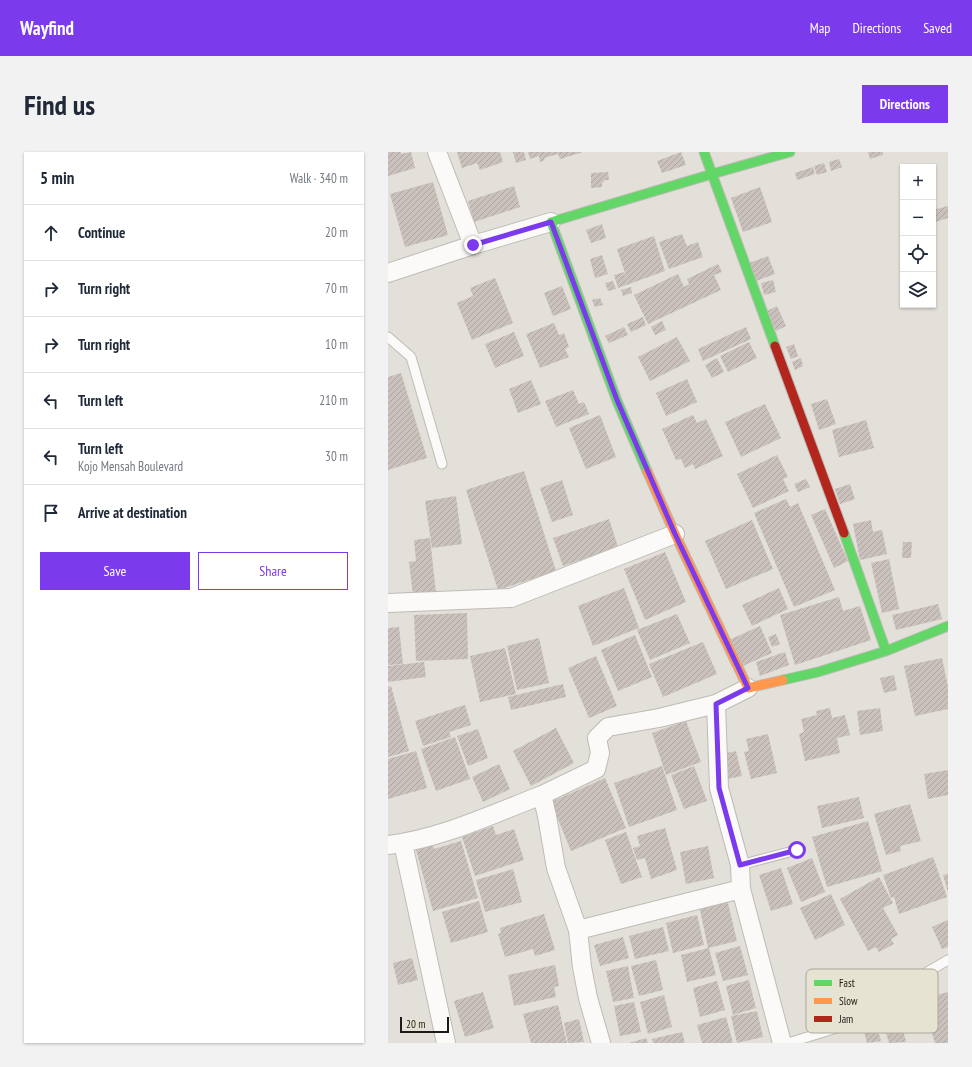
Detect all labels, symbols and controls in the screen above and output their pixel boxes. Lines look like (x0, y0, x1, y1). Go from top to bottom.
text: Wayfind (20, 16, 74, 40)
text: Map (810, 19, 830, 37)
text: Directions (852, 19, 901, 37)
text: Saved (923, 19, 952, 37)
button: Directions (862, 85, 948, 123)
text: Find us (24, 86, 95, 123)
map controls (900, 164, 936, 308)
button: + (900, 164, 936, 200)
text: 5 min (40, 167, 74, 189)
text: Walk · 340 m (290, 170, 348, 187)
button: − (900, 200, 936, 236)
icon: ahead (40, 222, 62, 244)
text: Continue (78, 223, 125, 242)
text: 20 m (325, 224, 348, 241)
route end (464, 236, 482, 254)
button: locate (900, 236, 936, 272)
button: layers (900, 272, 936, 308)
icon: right (40, 278, 62, 300)
text: Turn right (78, 279, 130, 298)
text: 70 m (325, 280, 348, 297)
icon: right (40, 334, 62, 356)
text: Turn right (78, 335, 130, 354)
text: 10 m (325, 336, 348, 353)
icon: left (40, 390, 62, 412)
text: Turn left (78, 391, 123, 410)
text: 210 m (319, 392, 348, 409)
text: Turn left (78, 439, 123, 458)
icon: left (40, 446, 62, 468)
text: 30 m (325, 448, 348, 465)
text: Kojo Mensah Boulevard (78, 458, 183, 475)
icon: arrive (40, 502, 62, 524)
text: Arrive at destination (78, 503, 187, 522)
button: Save (40, 552, 190, 590)
button: Share (198, 552, 348, 590)
route start (788, 841, 806, 859)
legend (806, 969, 938, 1033)
text: Fast (839, 976, 855, 990)
text: Slow (839, 994, 858, 1008)
text: Jam (838, 1012, 853, 1026)
scale bar (400, 1015, 449, 1034)
text: 20 m (406, 1017, 425, 1031)

